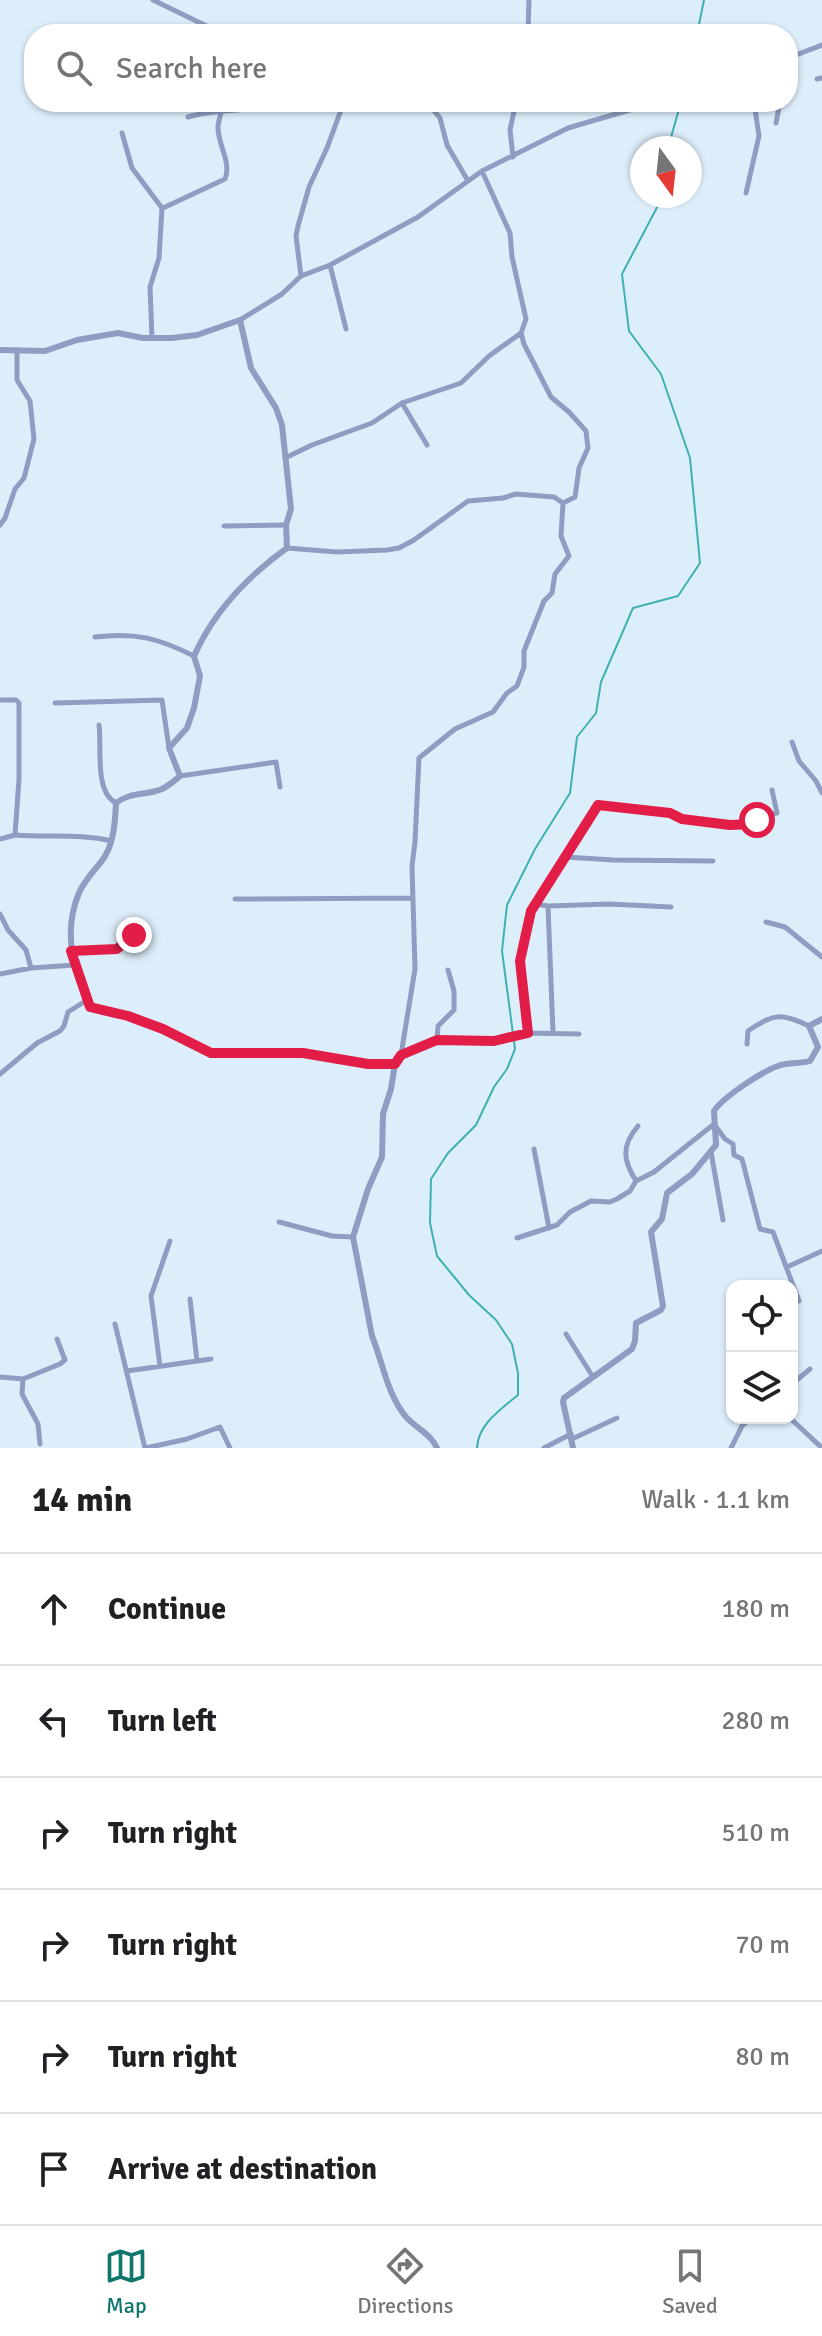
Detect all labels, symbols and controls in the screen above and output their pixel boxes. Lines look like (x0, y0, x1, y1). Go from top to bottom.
search box (24, 24, 798, 112)
icon: search (52, 46, 96, 90)
text: Search here (116, 50, 267, 87)
north arrow (630, 136, 702, 208)
route start (739, 802, 775, 838)
route end (116, 917, 152, 953)
map controls (726, 1280, 798, 1424)
button: locate (726, 1280, 798, 1352)
button: layers (726, 1352, 798, 1424)
text: 14 min (32, 1479, 132, 1521)
text: Walk · 1.1 km (641, 1484, 790, 1516)
icon: ahead (32, 1587, 76, 1631)
text: Continue (108, 1591, 226, 1628)
text: 180 m (721, 1593, 790, 1625)
icon: left (32, 1699, 76, 1743)
text: Turn left (108, 1703, 217, 1740)
text: 280 m (721, 1705, 790, 1737)
icon: right (32, 1811, 76, 1855)
text: Turn right (108, 1815, 237, 1852)
text: 510 m (721, 1817, 790, 1849)
icon: right (32, 1923, 76, 1967)
text: Turn right (108, 1927, 237, 1964)
text: 70 m (735, 1929, 790, 1961)
icon: right (32, 2035, 76, 2079)
text: Turn right (108, 2039, 237, 2076)
text: 80 m (735, 2041, 790, 2073)
icon: arrive (32, 2147, 76, 2191)
text: Arrive at destination (108, 2151, 377, 2188)
tab: Map (104, 2244, 148, 2319)
tab: Directions (357, 2244, 453, 2319)
tab: Saved (662, 2244, 718, 2319)

